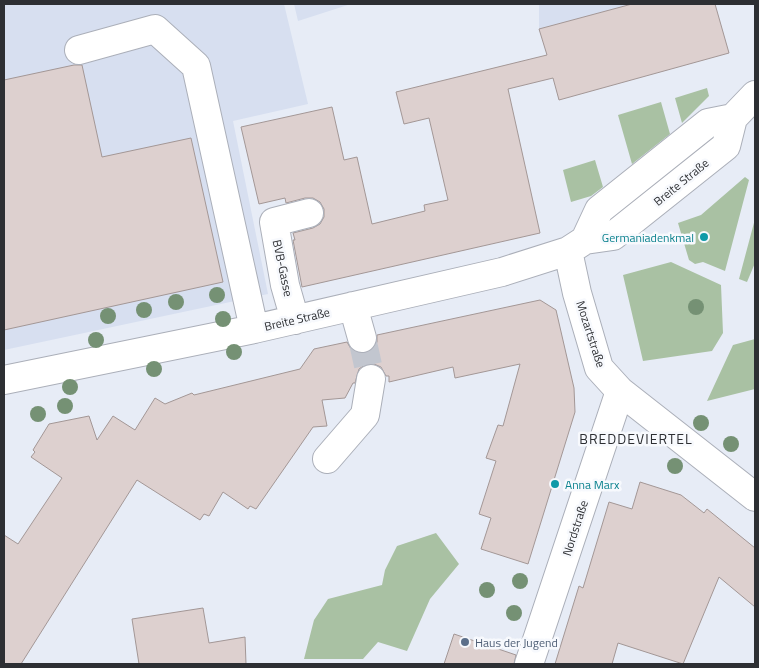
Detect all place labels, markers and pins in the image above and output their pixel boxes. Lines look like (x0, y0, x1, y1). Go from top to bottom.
place label: Germaniadenkmal (602, 228, 694, 247)
marker: Germaniadenkmal (698, 231, 710, 243)
place label: Anna Marx (565, 475, 620, 494)
marker: Anna Marx (549, 478, 561, 490)
place label: Haus der Jugend (475, 633, 558, 652)
marker: Haus der Jugend (459, 636, 471, 648)

